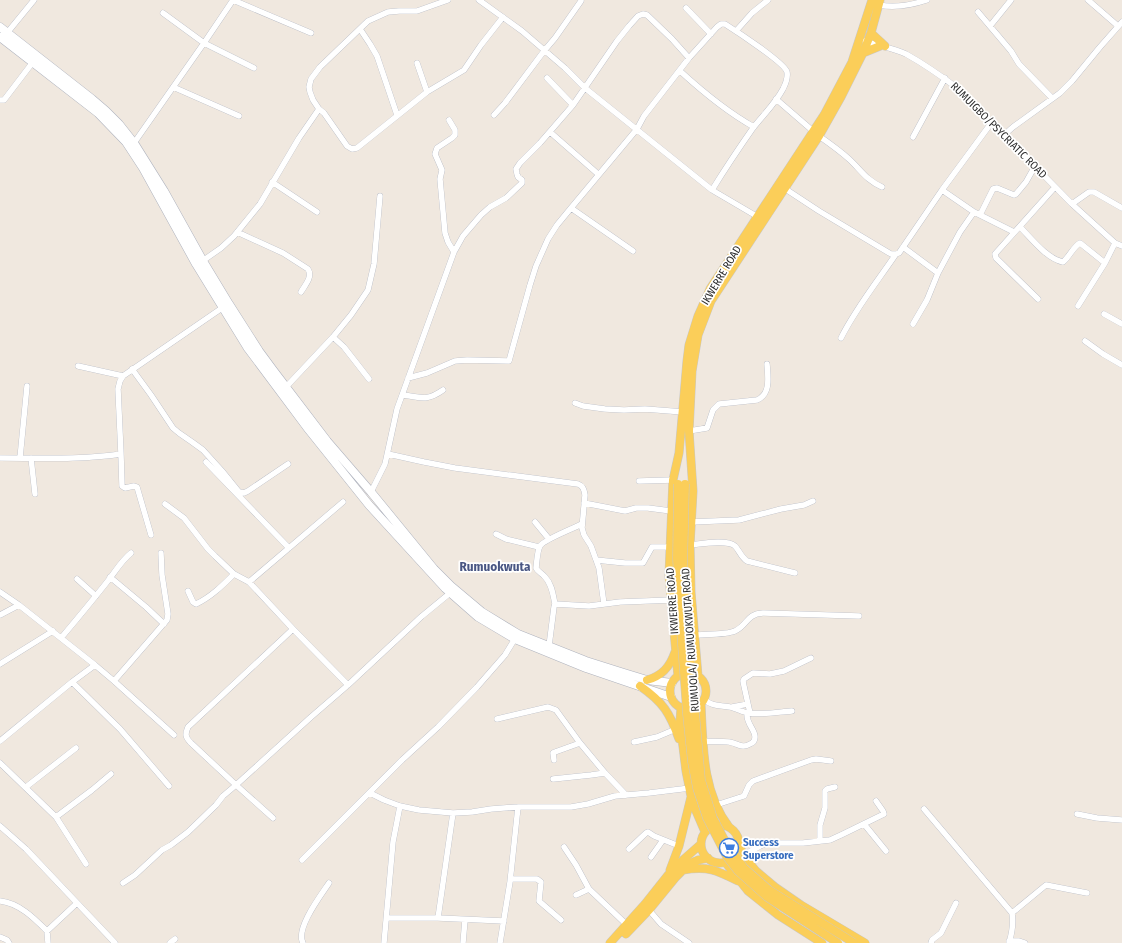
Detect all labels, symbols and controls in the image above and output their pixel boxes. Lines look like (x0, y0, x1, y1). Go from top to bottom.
street label: RUMUIGBO/PSYCRIATIC ROAD (948, 80, 1049, 181)
street label: IKWERRE ROAD (699, 243, 744, 307)
district label: Rumuokwuta (460, 559, 531, 574)
street label: IKWERRE ROAD (664, 567, 681, 635)
street label: RUMUOLA/ RUMUOKWUTA ROAD (679, 568, 702, 712)
place label: Success Superstore (743, 836, 794, 862)
supermarket icon: Success Superstore (718, 837, 740, 859)

